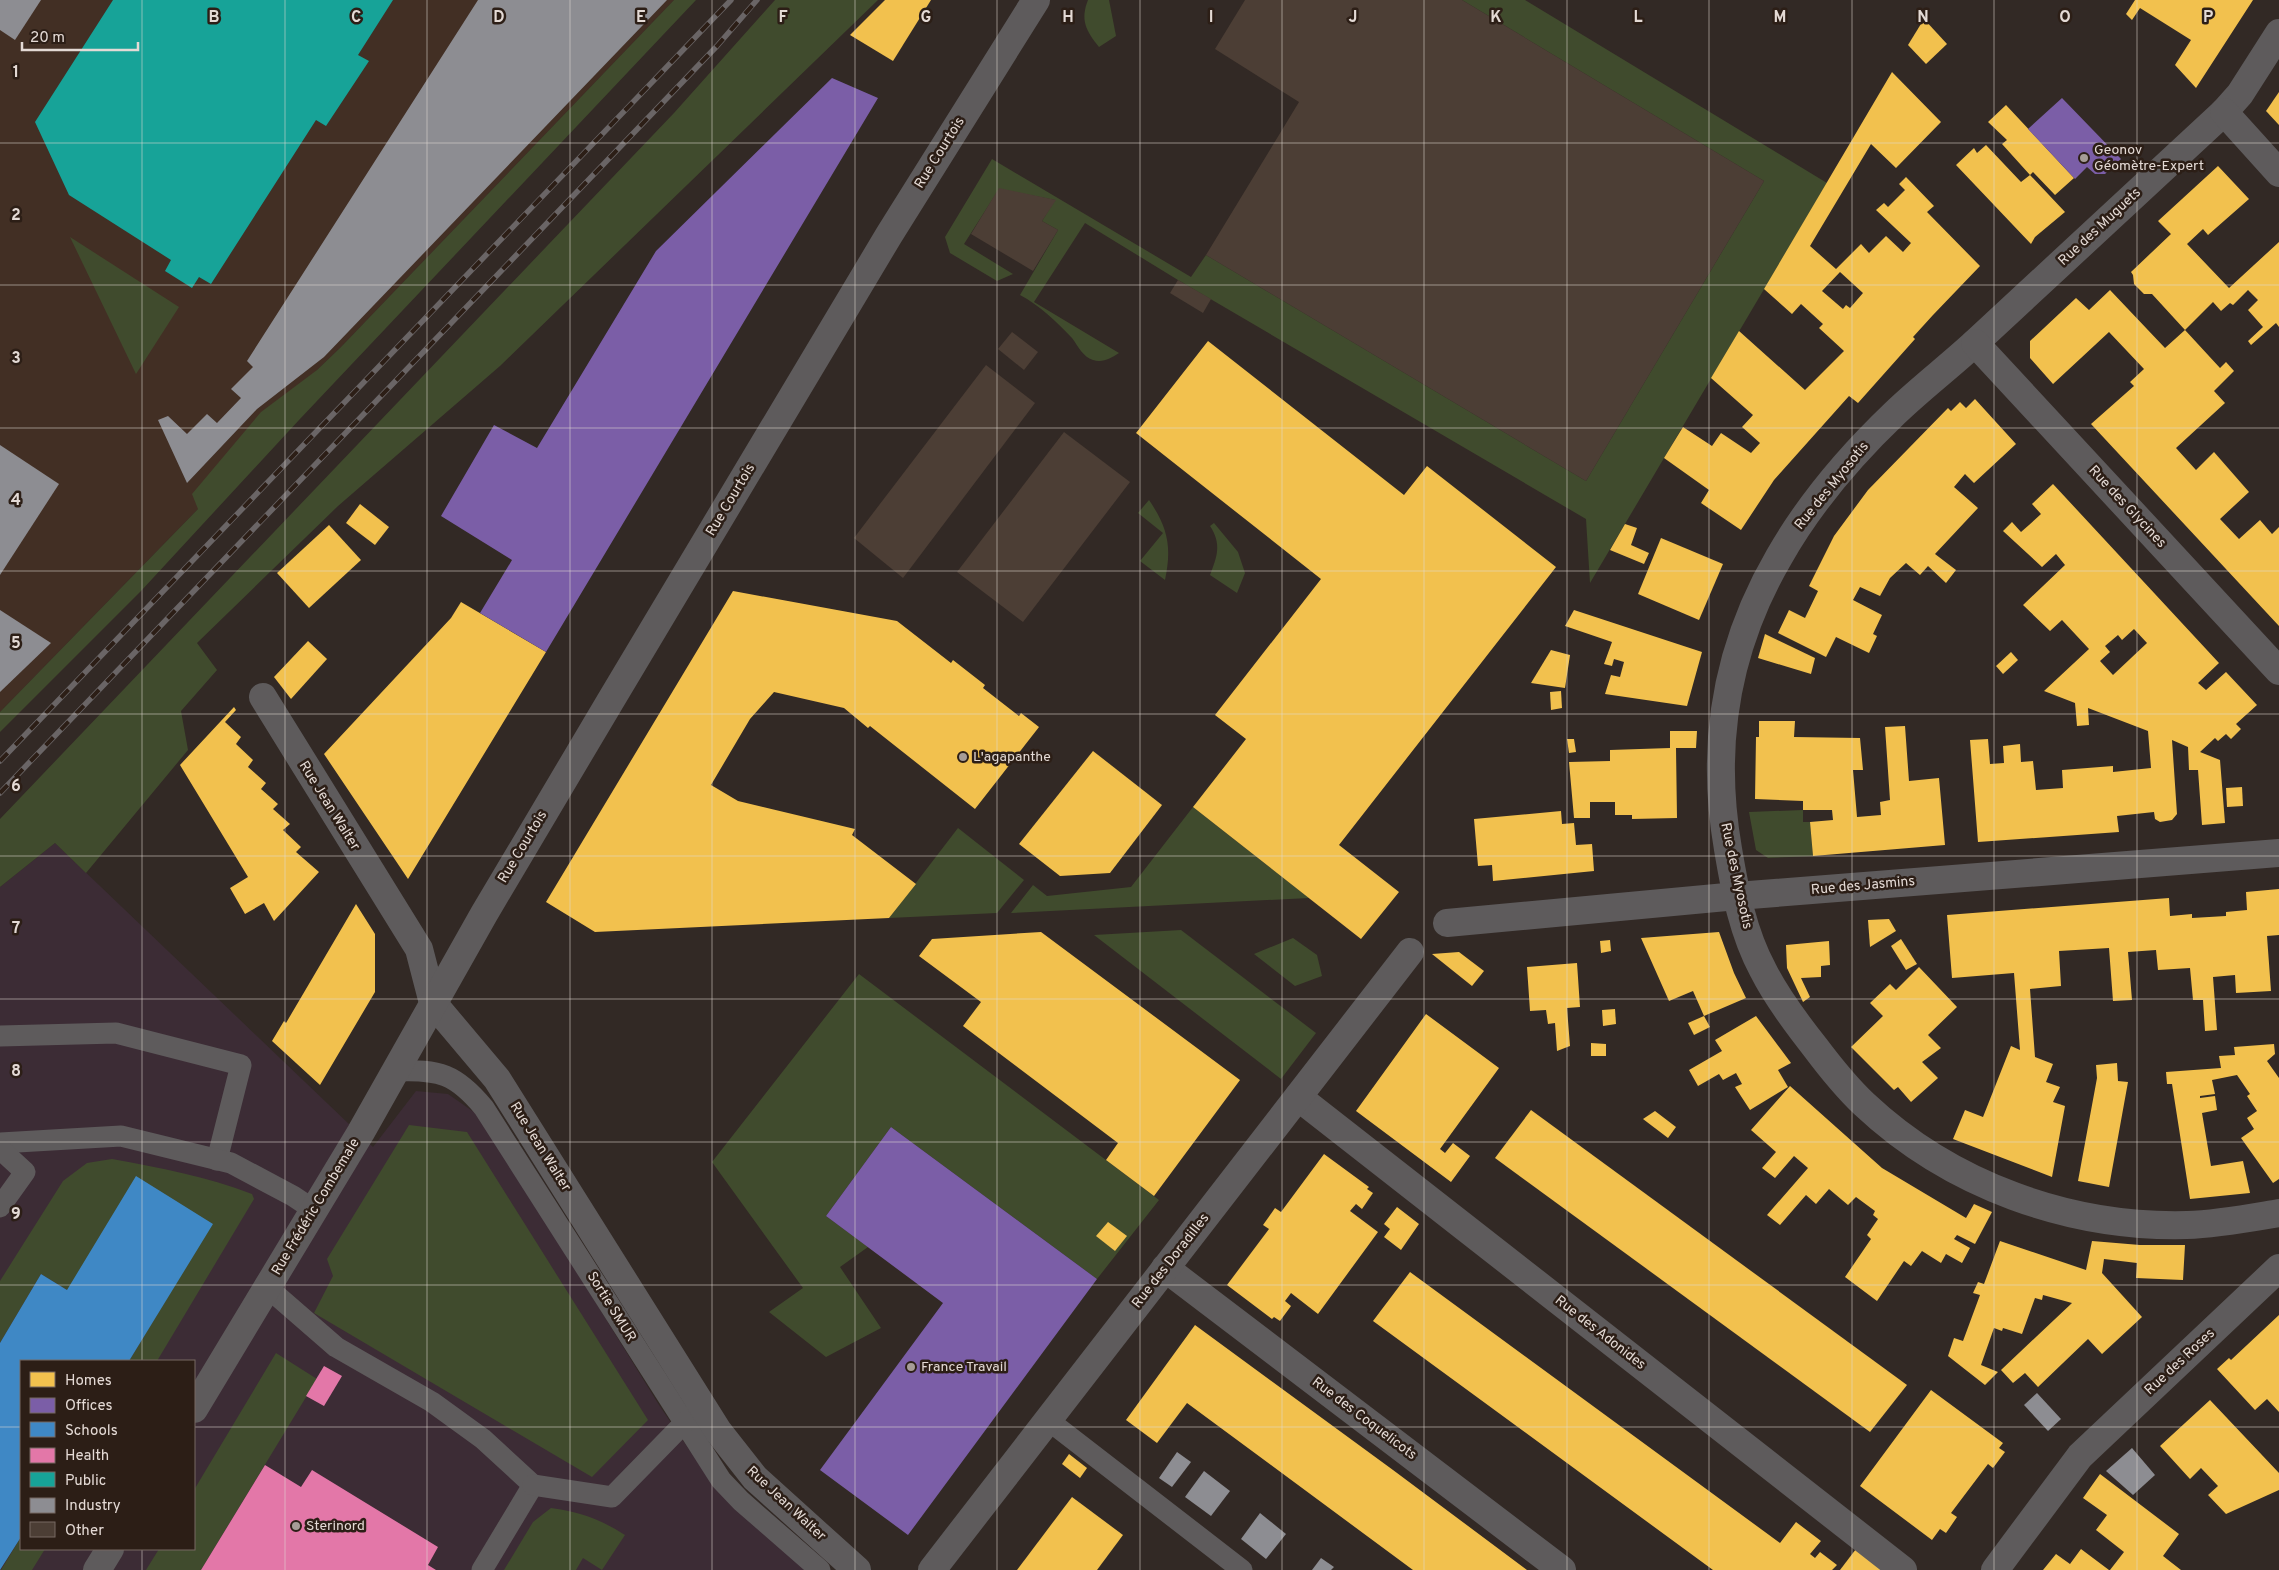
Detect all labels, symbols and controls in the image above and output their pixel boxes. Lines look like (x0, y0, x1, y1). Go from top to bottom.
text: B (208, 8, 220, 28)
text: C (351, 8, 361, 28)
text: D (493, 8, 505, 28)
text: E (636, 8, 646, 28)
text: F (778, 8, 788, 28)
text: G (921, 8, 931, 28)
text: H (1062, 8, 1074, 28)
text: I (1209, 8, 1213, 28)
text: J (1349, 8, 1357, 28)
text: K (1490, 8, 1502, 28)
text: L (1633, 8, 1643, 28)
text: M (1774, 8, 1786, 28)
text: N (1917, 8, 1929, 28)
text: O (2059, 8, 2071, 28)
text: P (2203, 8, 2213, 28)
scale bar (22, 20, 139, 52)
text: 20 m (30, 29, 65, 48)
text: 1 (13, 63, 19, 83)
street label: Rue Courtois (911, 114, 969, 192)
place label: Geonov Géomètre-Expert (2094, 142, 2204, 175)
marker: Geonov Géomètre-Expert (2078, 152, 2090, 164)
street label: Rue des Muguets (2055, 184, 2145, 270)
text: 2 (11, 206, 21, 226)
text: 3 (11, 349, 21, 369)
street label: Rue des Myosotis (1791, 439, 1873, 533)
street label: Rue Courtois (703, 461, 759, 539)
street label: Rue des Glycines (2085, 462, 2169, 552)
text: 4 (11, 491, 21, 511)
text: 5 (11, 634, 21, 654)
place label: L'agapanthe (973, 749, 1051, 766)
marker: L'agapanthe (957, 751, 969, 763)
street label: Rue Jean Walter (295, 758, 364, 854)
text: 6 (11, 777, 21, 797)
street label: Rue Courtois (495, 808, 551, 886)
street label: Rue des Myosotis (1716, 821, 1756, 931)
street label: Rue des Jasmins (1810, 873, 1916, 899)
text: 7 (12, 919, 20, 939)
text: 8 (11, 1062, 21, 1082)
street label: Rue Jean Walter (506, 1099, 575, 1195)
street label: Rue Frédéric Combemale (268, 1135, 364, 1279)
text: 9 (11, 1205, 21, 1225)
street label: Rue des Doradilles (1129, 1210, 1213, 1312)
street label: Sortie SMUR (583, 1269, 639, 1345)
street label: Rue des Adonides (1551, 1292, 1649, 1374)
street label: Rue des Roses (2141, 1325, 2219, 1399)
place label: France Travail (921, 1359, 1007, 1376)
legend (20, 1360, 195, 1550)
marker: France Travail (905, 1361, 917, 1373)
text: Homes (65, 1372, 112, 1391)
street label: Rue des Coquelicots (1308, 1374, 1420, 1464)
text: Offices (65, 1397, 112, 1416)
text: Schools (65, 1422, 118, 1441)
text: Health (65, 1447, 109, 1466)
street label: Rue Jean Walter (743, 1463, 829, 1545)
text: Public (65, 1472, 106, 1491)
text: Industry (65, 1497, 121, 1516)
place label: Sterinord (306, 1518, 365, 1535)
marker: Sterinord (290, 1520, 302, 1532)
text: Other (65, 1522, 104, 1541)

